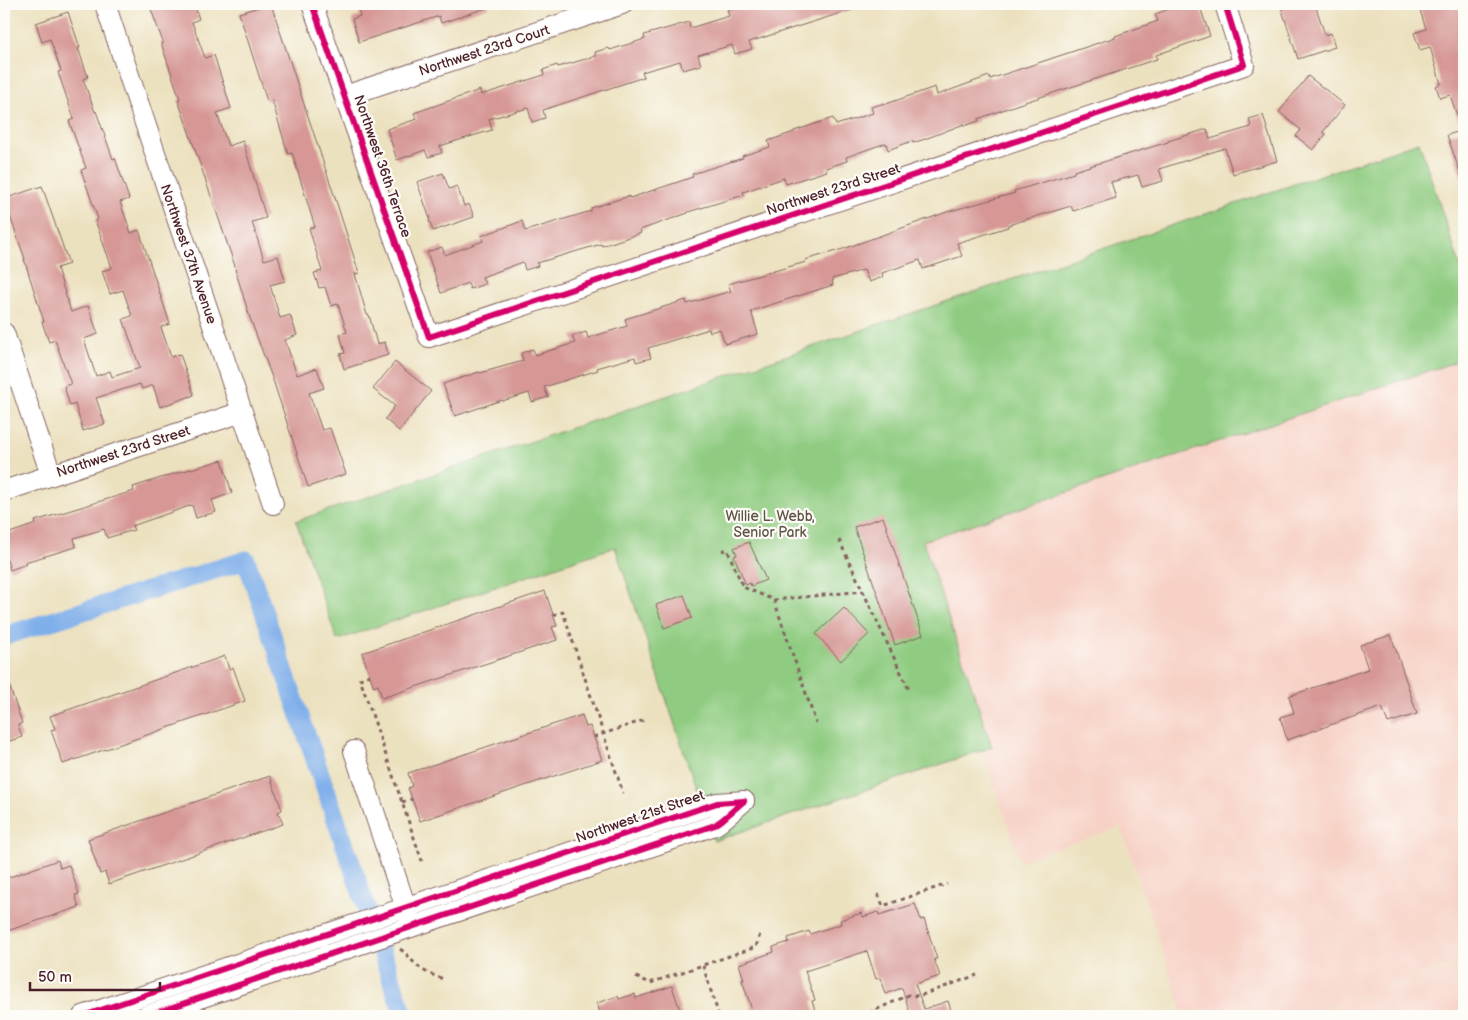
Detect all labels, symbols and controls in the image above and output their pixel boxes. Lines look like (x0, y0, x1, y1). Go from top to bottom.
street label: Northwest 23rd Court (417, 21, 552, 80)
street label: Northwest 36th Terrace (350, 93, 415, 240)
street label: Northwest 23rd Street (764, 160, 903, 219)
street label: Northwest 37th Avenue (157, 182, 220, 326)
street label: Northwest 23rd Street (54, 422, 193, 481)
park label: Willie L. Webb, Senior Park (726, 508, 815, 541)
street label: Northwest 21st Street (574, 786, 707, 846)
scale bar (30, 960, 160, 992)
text: 50 m (38, 968, 72, 987)

